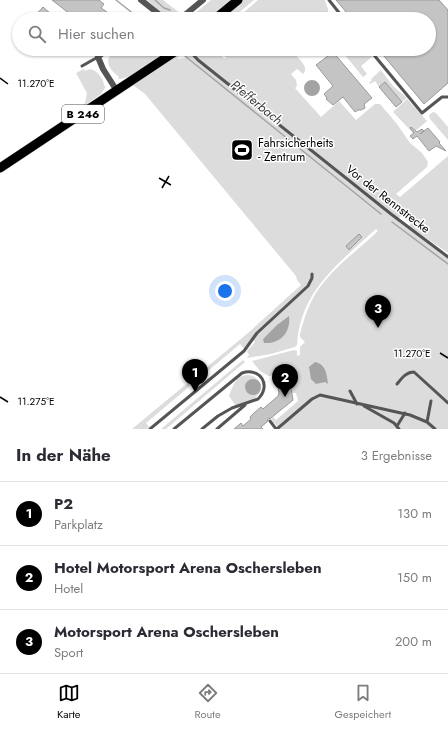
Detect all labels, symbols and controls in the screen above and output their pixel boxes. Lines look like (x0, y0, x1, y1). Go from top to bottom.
search box (12, 12, 436, 56)
icon: search (26, 23, 48, 45)
text: Hier suchen (58, 23, 135, 45)
water label: Pfefferbach (227, 75, 287, 130)
text: 11.270°E (17, 76, 55, 91)
road number: B 246 (62, 105, 104, 123)
place label: Fahrsicherheits - Zentrum (258, 134, 334, 166)
sports icon: Fahrsicherheits - Zentrum (229, 137, 255, 163)
street label: Vor der Rennstrecke (342, 160, 434, 238)
your location (215, 281, 235, 301)
pin: 3 (365, 295, 391, 328)
text: 11.270°E (393, 346, 431, 361)
pin: 1 (182, 359, 208, 392)
pin: 2 (272, 364, 298, 397)
text: 11.275°E (18, 394, 54, 409)
text: In der Nähe (16, 443, 111, 467)
text: 3 Ergebnisse (361, 446, 432, 465)
text: P2 (54, 493, 73, 515)
text: 1 (26, 504, 32, 523)
text: 130 m (397, 504, 432, 523)
text: Parkplatz (54, 515, 103, 534)
text: Hotel Motorsport Arena Oschersleben (54, 557, 322, 579)
text: 2 (25, 568, 33, 587)
text: 150 m (397, 568, 432, 587)
text: Hotel (54, 579, 83, 598)
text: Motorsport Arena Oschersleben (54, 621, 279, 643)
text: 3 (25, 632, 33, 651)
text: 200 m (395, 632, 432, 651)
text: Sport (54, 643, 83, 662)
tab: Karte (57, 682, 81, 722)
tab: Route (194, 682, 221, 722)
tab: Gespeichert (335, 682, 391, 722)

